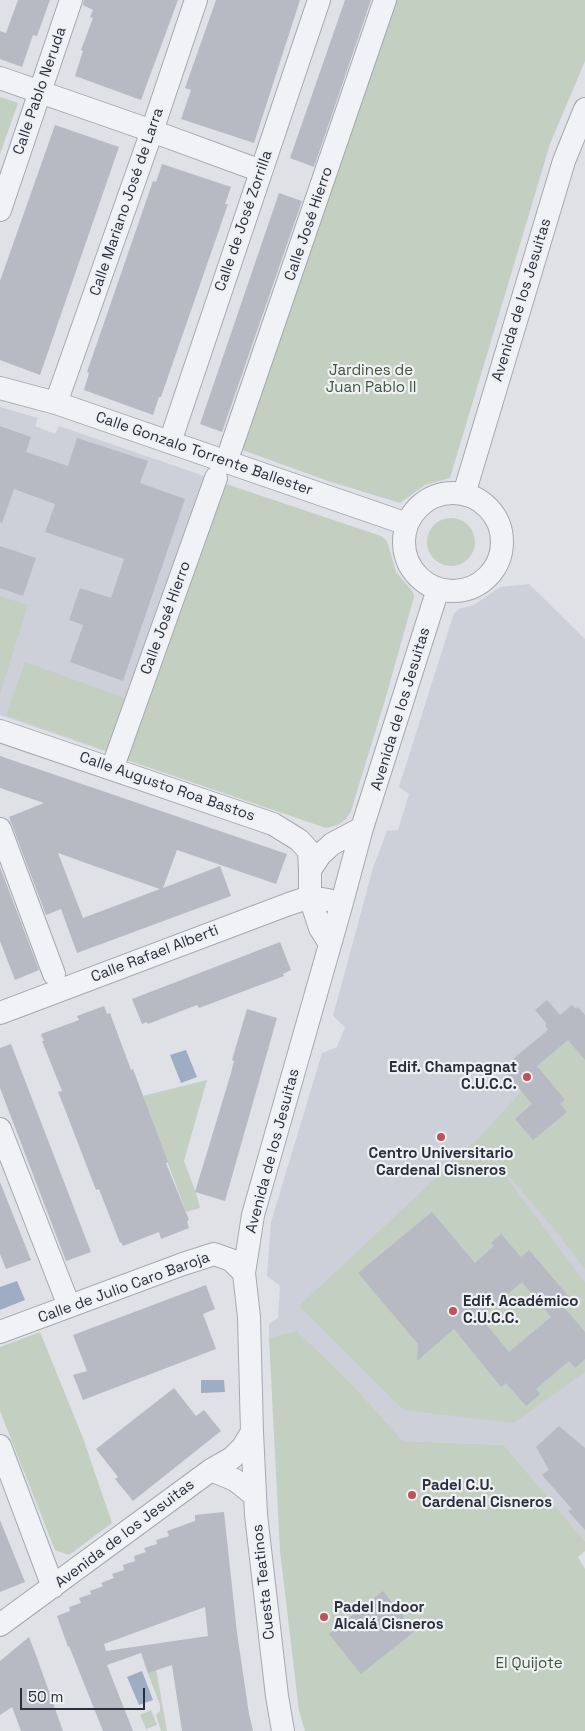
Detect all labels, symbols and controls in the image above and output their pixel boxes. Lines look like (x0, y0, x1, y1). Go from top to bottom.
street label: Calle Pablo Neruda (10, 25, 70, 157)
street label: Calle Mariano José de Larra (86, 106, 168, 298)
street label: Calle de José Zorrilla (211, 148, 277, 294)
street label: Calle José Hierro (281, 165, 337, 283)
street label: Avenida de los Jesuitas (489, 216, 555, 384)
park label: Jardines de Juan Pablo II (326, 362, 416, 397)
street label: Calle Gonzalo Torrente Ballester (93, 408, 315, 500)
street label: Calle José Hierro (137, 559, 195, 677)
street label: Avenida de los Jesuitas (368, 625, 434, 793)
street label: Calle Augusto Roa Bastos (77, 748, 257, 826)
street label: Calle Rafael Alberti (89, 921, 221, 987)
place label: Edif. Champagnat C.U.C.C. (389, 1059, 517, 1094)
street label: Avenida de los Jesuitas (242, 1067, 304, 1235)
marker: Edif. Champagnat C.U.C.C. (521, 1071, 533, 1083)
marker: Centro Universitario Cardenal Cisneros (435, 1131, 447, 1143)
place label: Centro Universitario Cardenal Cisneros (368, 1145, 514, 1180)
street label: Calle de Julio Caro Baroja (36, 1249, 212, 1327)
place label: Edif. Académico C.U.C.C. (463, 1293, 578, 1328)
marker: Edif. Académico C.U.C.C. (447, 1305, 459, 1317)
street label: Avenida de los Jesuitas (52, 1476, 198, 1592)
place label: Padel C.U. Cardenal Cisneros (422, 1477, 552, 1512)
marker: Padel C.U. Cardenal Cisneros (406, 1489, 418, 1501)
street label: Cuesta Teatinos (249, 1523, 279, 1641)
place label: Padel Indoor Alcalá Cisneros (334, 1599, 444, 1634)
marker: Padel Indoor Alcalá Cisneros (318, 1611, 330, 1623)
park label: El Quijote (495, 1655, 563, 1673)
scale bar (22, 1678, 148, 1710)
text: 50 m (28, 1687, 63, 1706)

